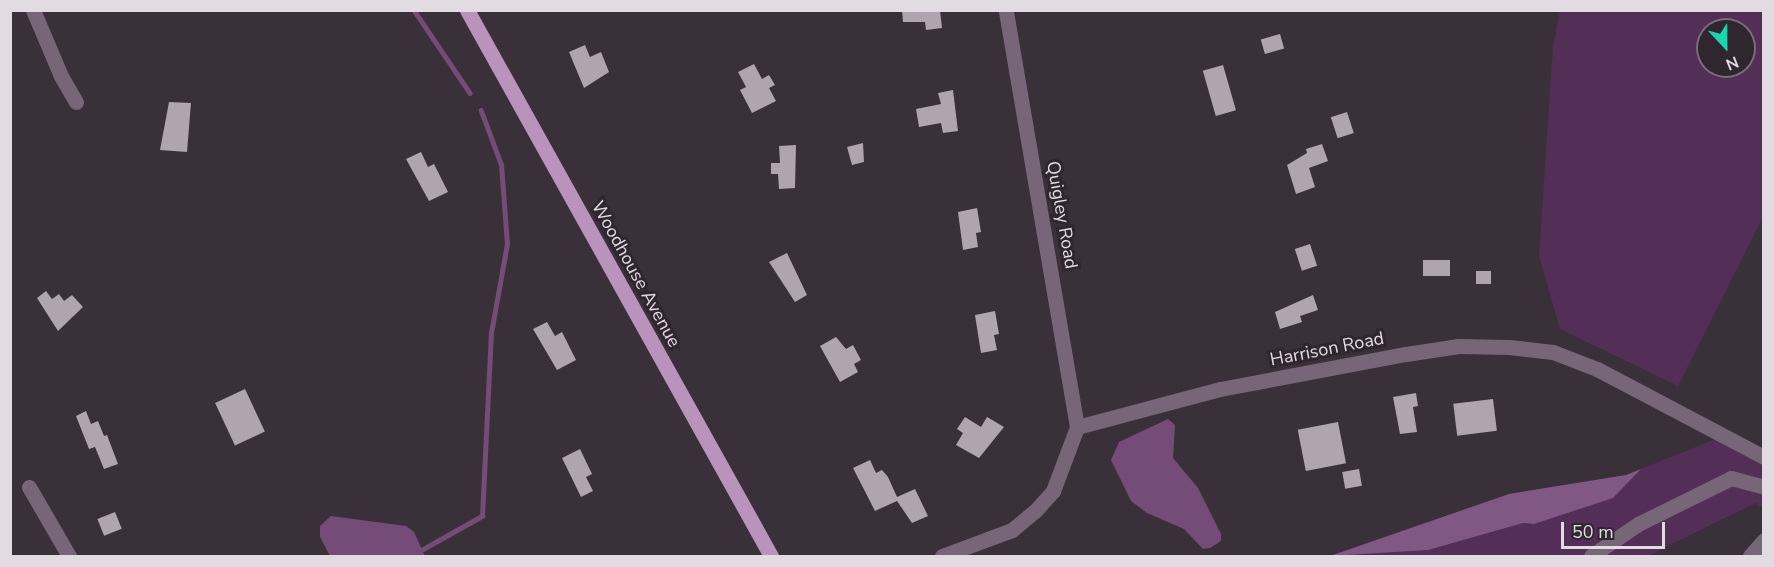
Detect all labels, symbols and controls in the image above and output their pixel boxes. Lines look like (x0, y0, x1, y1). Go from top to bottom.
north arrow (1696, 18, 1756, 78)
text: N (1722, 50, 1742, 75)
street label: Quigley Road (1042, 159, 1082, 271)
street label: Woodhouse Avenue (587, 197, 685, 351)
street label: Harrison Road (1268, 327, 1386, 371)
scale bar (1564, 510, 1668, 548)
text: 50 m (1572, 520, 1614, 544)

